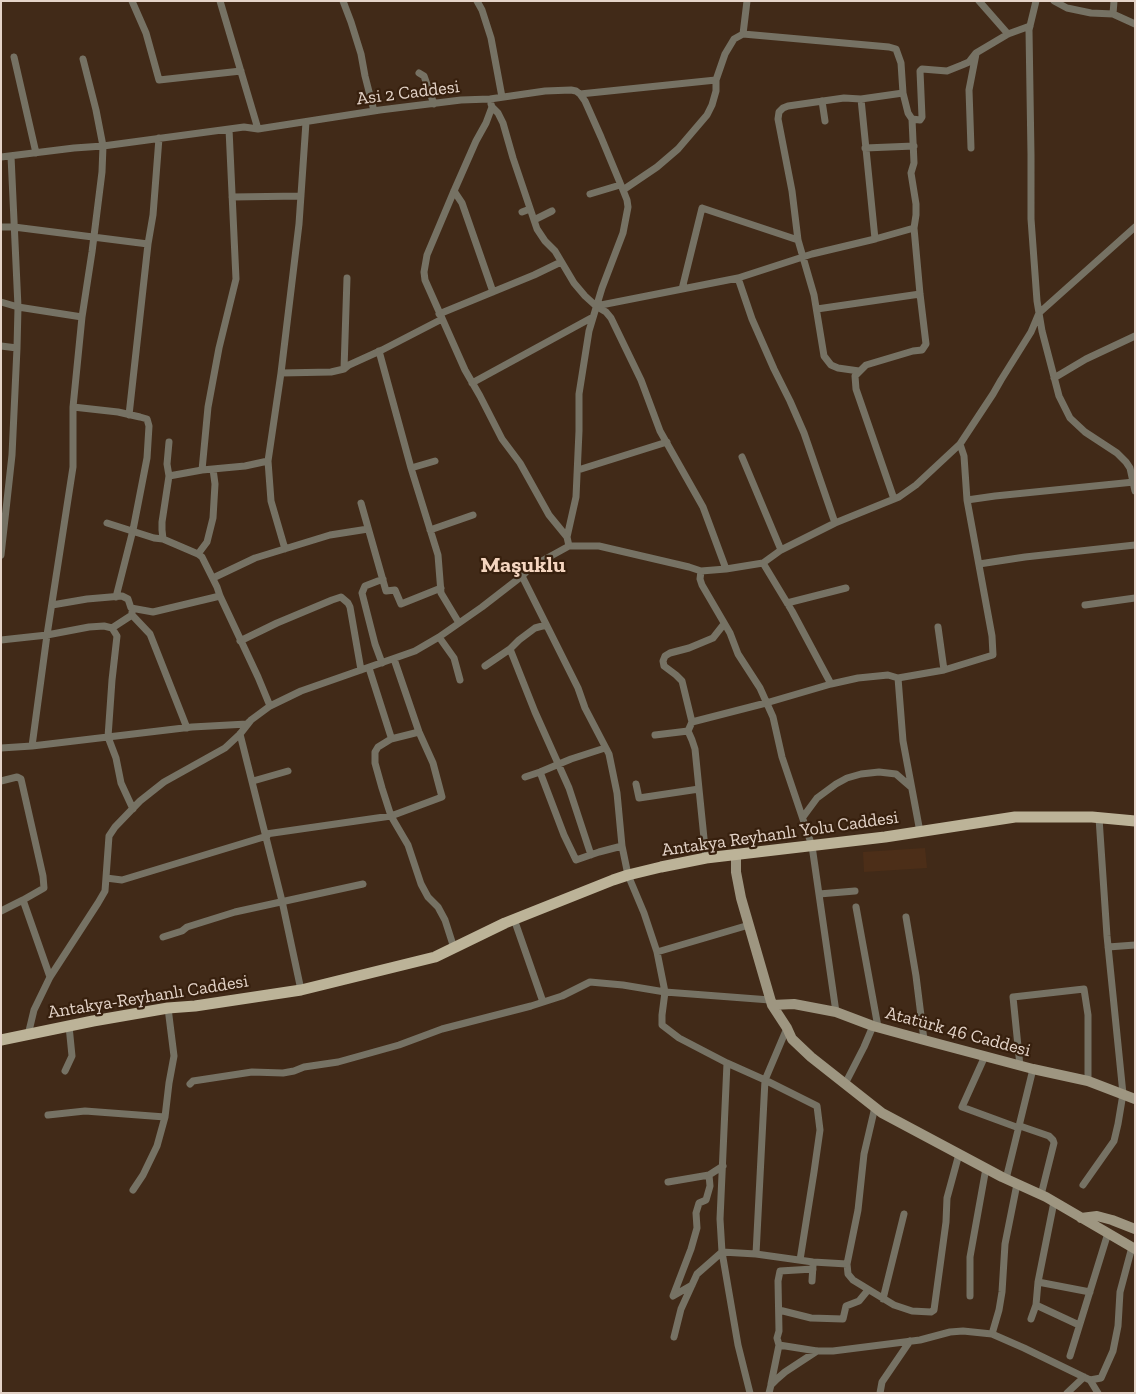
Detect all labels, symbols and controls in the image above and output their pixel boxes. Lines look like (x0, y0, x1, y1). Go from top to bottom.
street label: Asi 2 Caddesi (355, 76, 461, 110)
district label: Maşuklu (480, 553, 566, 579)
street label: Antakya Reyhanlı Yolu Caddesi (660, 807, 900, 861)
street label: Antakya-Reyhanlı Caddesi (46, 970, 250, 1024)
street label: Atatürk 46 Caddesi (883, 1002, 1033, 1062)

